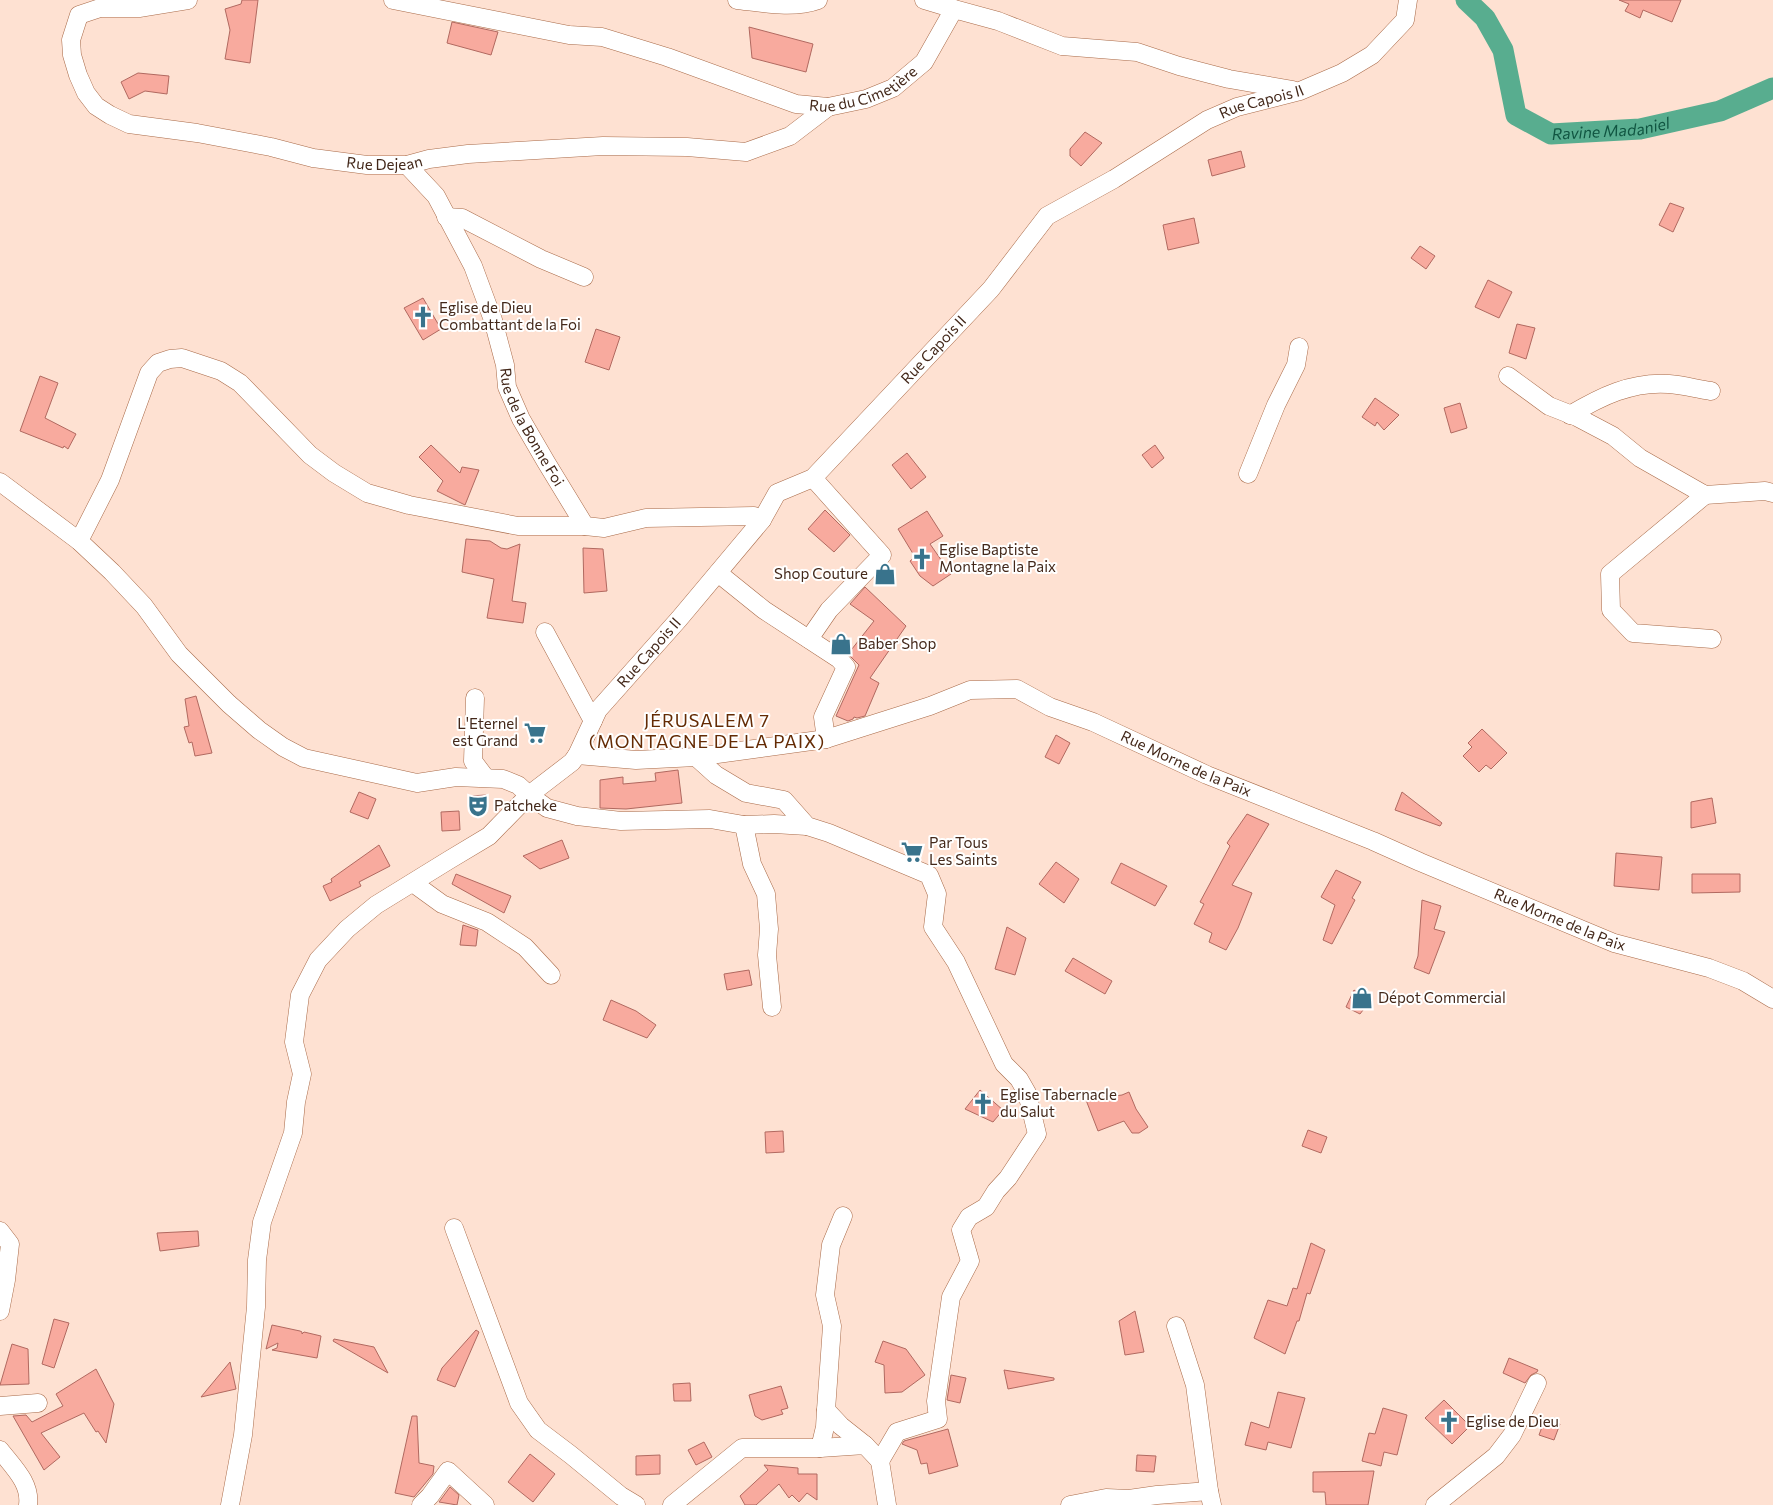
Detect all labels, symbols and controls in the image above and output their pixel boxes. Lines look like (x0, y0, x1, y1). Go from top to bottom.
street label: Rue du Cimetière (809, 62, 920, 115)
street label: Rue Capois II (1216, 80, 1306, 122)
water label: Ravine Madaniel (1551, 112, 1672, 143)
street label: Rue Dejean (345, 151, 424, 173)
place label: Eglise de Dieu Combattant de la Foi (439, 298, 581, 333)
church icon: Eglise de Dieu Combattant de la Foi (410, 304, 436, 330)
street label: Rue Capois II (896, 311, 969, 387)
street label: Rue de la Bonne Foi (497, 367, 569, 489)
place label: Eglise Baptiste Montagne la Paix (939, 540, 1056, 575)
church icon: Eglise Baptiste Montagne la Paix (909, 546, 935, 572)
shop icon: Shop Couture (872, 561, 898, 587)
place label: Shop Couture (774, 564, 868, 582)
street label: Rue Capois II (613, 613, 684, 690)
shop icon: Baber Shop (828, 631, 854, 657)
place label: Baber Shop (858, 634, 937, 652)
district label: JÉRUSALEM 7 (MONTAGNE DE LA PAIX) (589, 709, 825, 752)
place label: L'Eternel est Grand (452, 714, 518, 749)
supermarket icon: L'Eternel est Grand (522, 720, 548, 746)
street label: Rue Morne de la Paix (1118, 726, 1254, 800)
theatre icon: Patcheke (465, 793, 491, 819)
place label: Patcheke (494, 796, 557, 814)
place label: Par Tous Les Saints (929, 833, 997, 868)
supermarket icon: Par Tous Les Saints (899, 839, 925, 865)
street label: Rue Morne de la Paix (1491, 884, 1628, 954)
shop icon: Dépot Commercial (1349, 985, 1375, 1011)
place label: Dépot Commercial (1378, 988, 1506, 1006)
place label: Eglise Tabernacle du Salut (1000, 1085, 1117, 1120)
church icon: Eglise Tabernacle du Salut (970, 1091, 996, 1117)
church icon: Eglise de Dieu (1436, 1409, 1462, 1435)
place label: Eglise de Dieu (1466, 1412, 1559, 1430)

